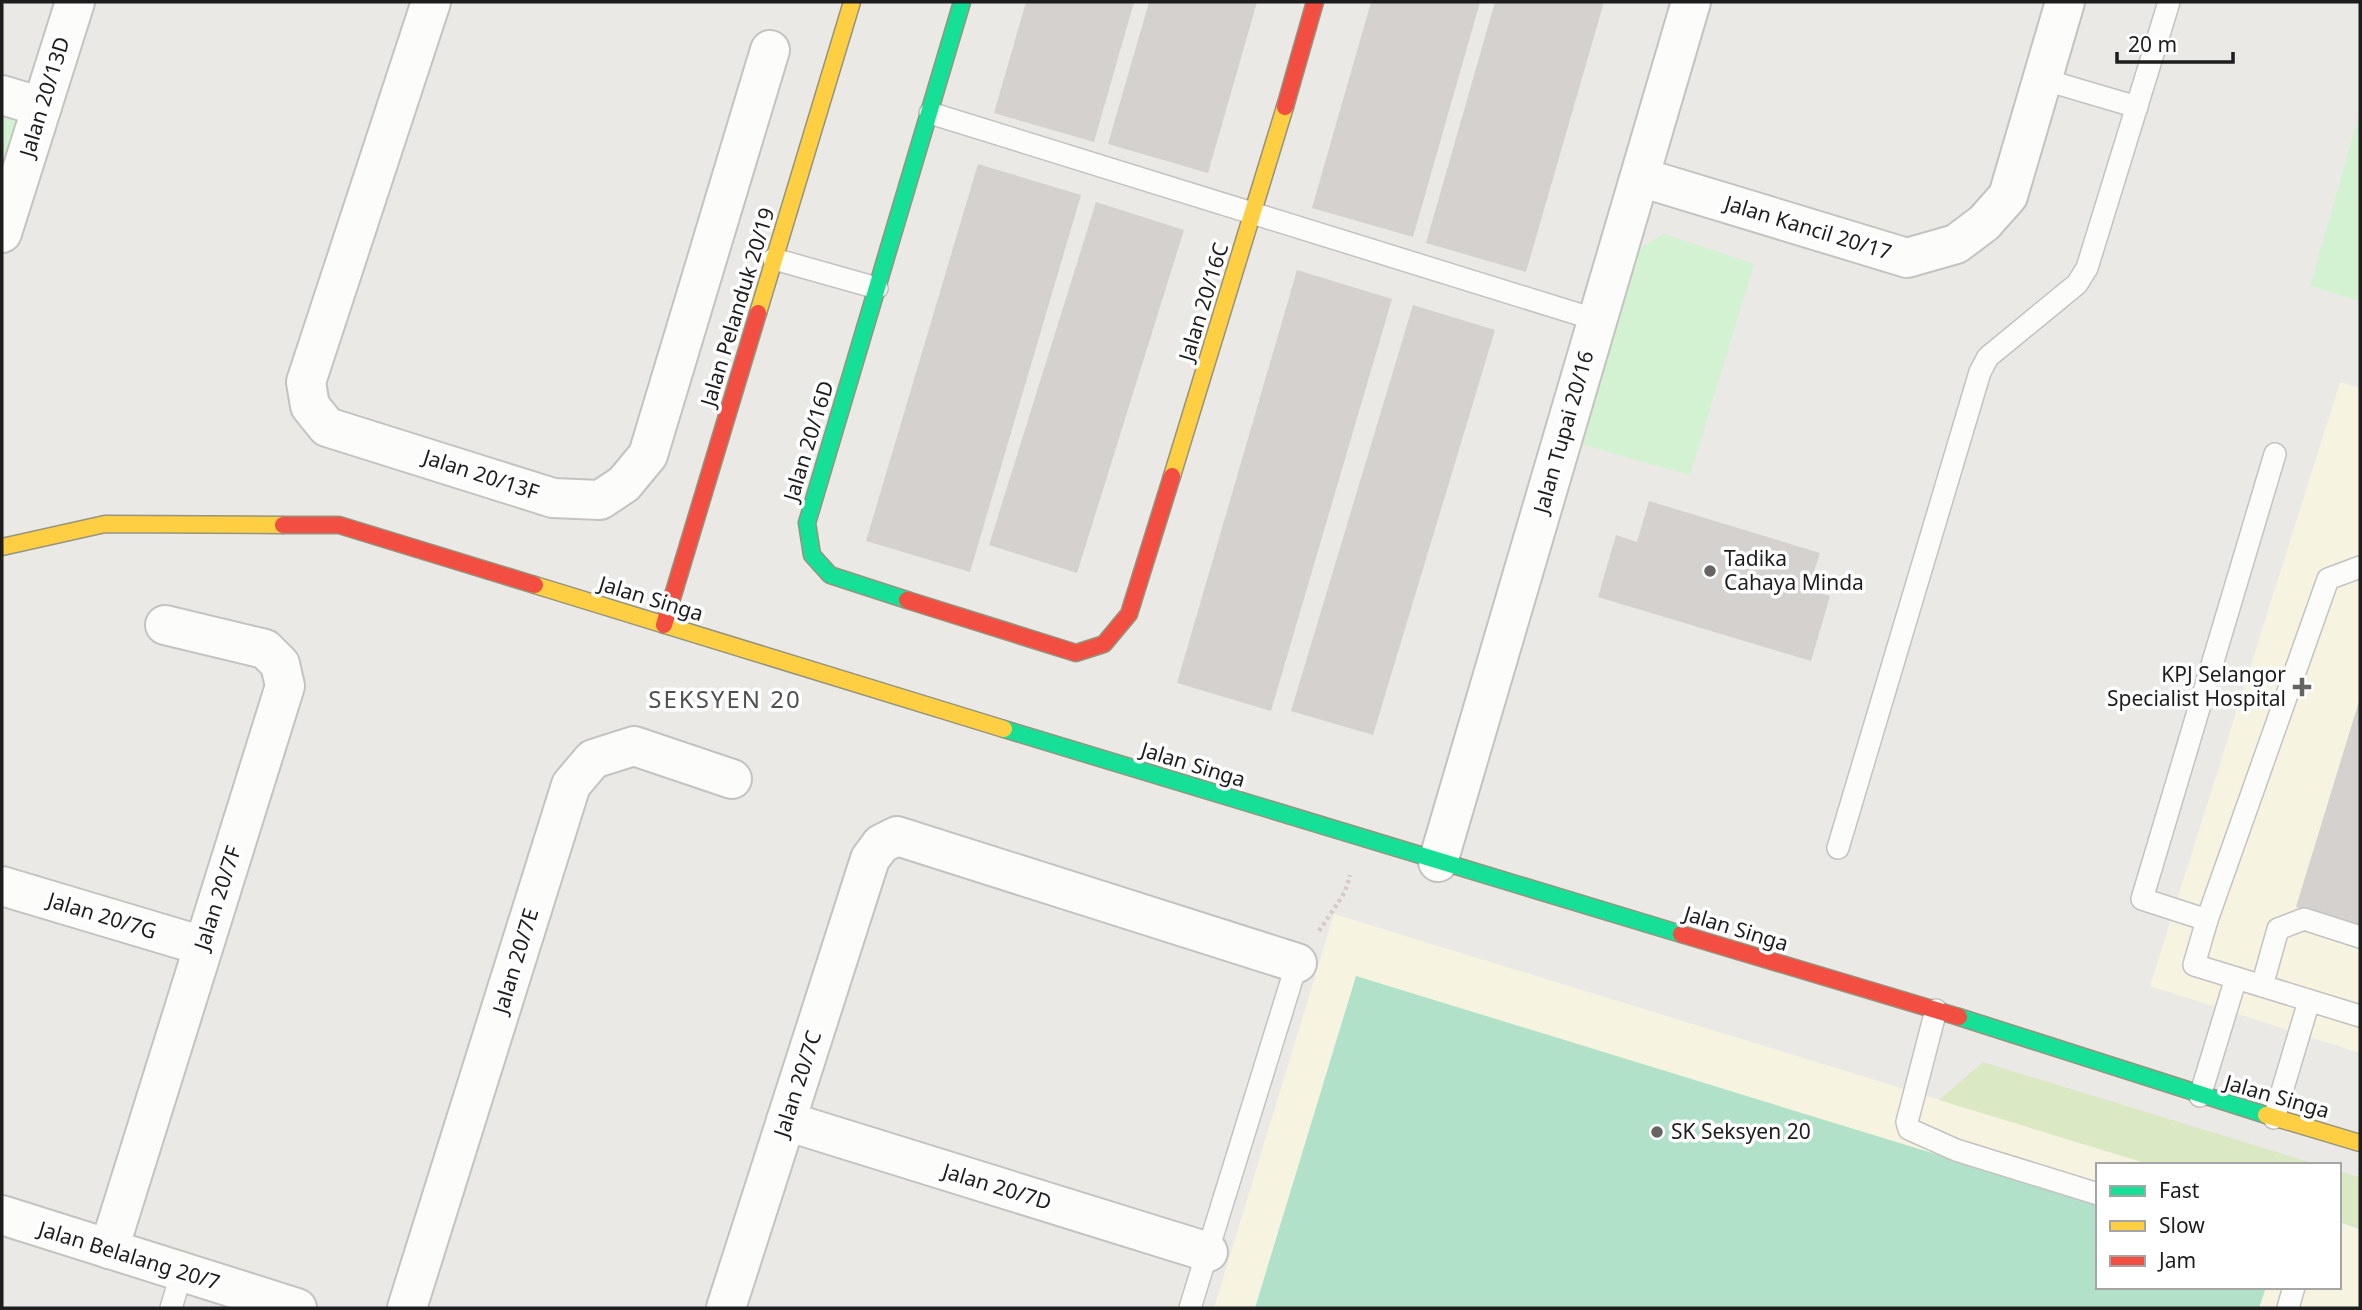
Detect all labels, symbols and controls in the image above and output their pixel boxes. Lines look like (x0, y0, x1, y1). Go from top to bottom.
scale bar (2117, 21, 2232, 65)
text: 20 m (2128, 30, 2177, 58)
street label: Jalan 20/13D (12, 33, 76, 162)
street label: Jalan Kancil 20/17 (1719, 188, 1895, 266)
street label: Jalan Pelanduk 20/19 (693, 204, 781, 411)
street label: Jalan 20/16C (1171, 239, 1234, 366)
street label: Jalan Tupai 20/16 (1526, 347, 1600, 518)
street label: Jalan 20/16D (776, 377, 840, 506)
street label: Jalan 20/13F (418, 442, 543, 506)
place label: Tadika Cahaya Minda (1724, 544, 1864, 596)
marker: Tadika Cahaya Minda (1702, 563, 1718, 579)
street label: Jalan Singa (594, 568, 707, 627)
place label: KPJ Selangor Specialist Hospital (2107, 660, 2286, 712)
marker: KPJ Selangor Specialist Hospital (2292, 677, 2312, 697)
district label: SEKSYEN 20 (648, 682, 802, 715)
street label: Jalan Singa (1136, 734, 1249, 793)
street label: Jalan 20/7F (186, 842, 247, 955)
street label: Jalan 20/7G (43, 885, 160, 945)
street label: Jalan Singa (1679, 898, 1792, 957)
street label: Jalan 20/7E (485, 905, 544, 1019)
street label: Jalan 20/7C (766, 1027, 827, 1142)
street label: Jalan Singa (2220, 1067, 2333, 1124)
place label: SK Seksyen 20 (1671, 1117, 1811, 1145)
marker: SK Seksyen 20 (1649, 1124, 1665, 1140)
street label: Jalan 20/7D (938, 1156, 1055, 1216)
legend (2096, 1163, 2341, 1289)
text: Fast (2159, 1176, 2200, 1204)
text: Slow (2159, 1211, 2205, 1239)
street label: Jalan Belalang 20/7 (33, 1214, 223, 1296)
text: Jam (2157, 1246, 2196, 1274)

